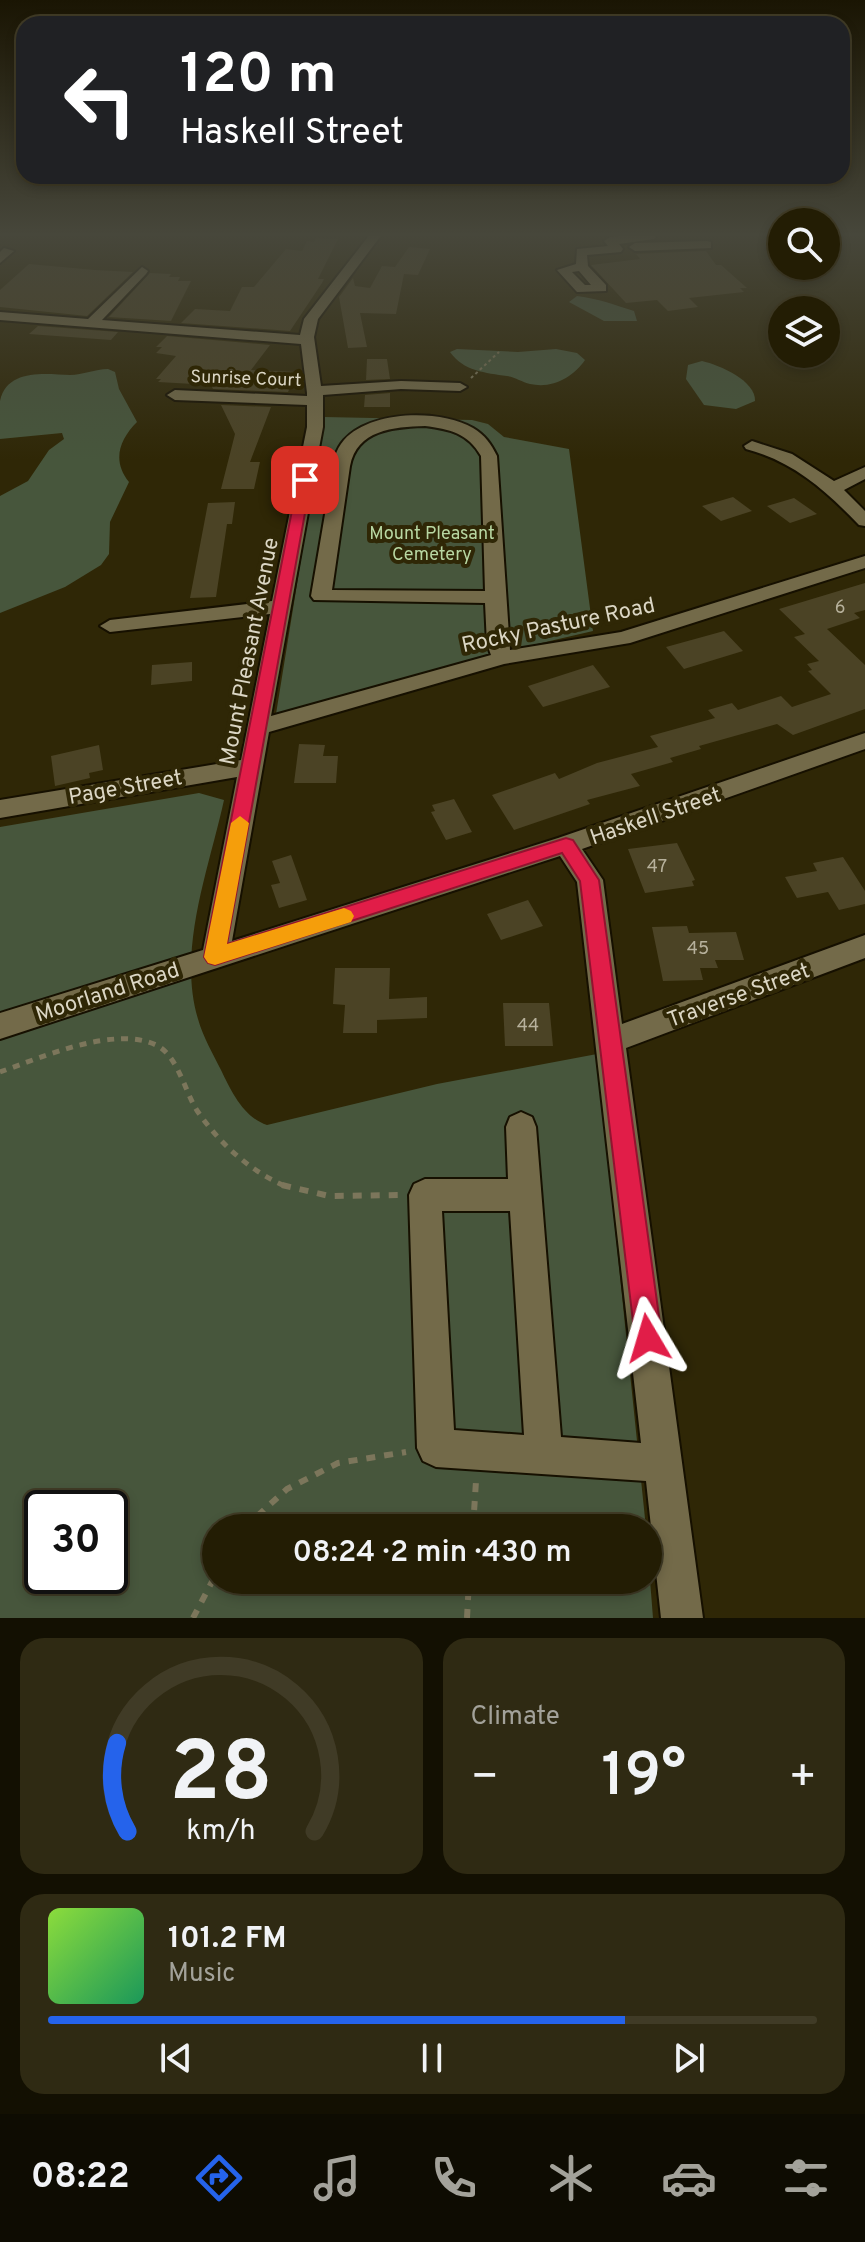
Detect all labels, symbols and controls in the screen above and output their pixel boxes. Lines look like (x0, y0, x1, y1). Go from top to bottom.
text: 120 m (180, 42, 337, 112)
icon: left (48, 48, 152, 152)
text: Haskell Street (180, 111, 404, 157)
map controls (768, 208, 840, 368)
button: search (768, 208, 840, 280)
button: layers (768, 296, 840, 368)
street label: Sunrise Court (190, 366, 302, 393)
pin (271, 446, 339, 514)
icon: arrive (283, 458, 327, 502)
park label: Mount Pleasant Cemetery (369, 523, 495, 567)
street label: Mount Pleasant Avenue (215, 535, 286, 768)
street label: Rocky Pasture Road (459, 593, 658, 660)
house number: 6 (835, 597, 845, 620)
street label: Page Street (66, 765, 184, 812)
street label: Haskell Street (587, 782, 725, 852)
house number: 47 (647, 856, 667, 879)
house number: 45 (687, 938, 709, 961)
street label: Moorland Road (32, 957, 183, 1029)
street label: Traverse Street (664, 958, 814, 1035)
house number: 44 (517, 1015, 539, 1038)
position arrow (606, 1296, 690, 1380)
speed limit sign: 30 (24, 1490, 128, 1594)
text: 08:24 · 2 min · 430 m (293, 1535, 572, 1572)
text: Climate (471, 1701, 560, 1734)
text: 28 (170, 1725, 273, 1830)
text: 19° (601, 1741, 686, 1817)
text: − (471, 1751, 499, 1807)
text: + (789, 1751, 817, 1807)
text: km/h (187, 1814, 256, 1850)
text: 101.2 FM (168, 1921, 287, 1958)
text: Music (168, 1958, 235, 1991)
icon: previous (154, 2036, 198, 2080)
icon: pause (410, 2036, 454, 2080)
icon: next (667, 2036, 711, 2080)
icon: directions (191, 2150, 247, 2206)
icon: music (309, 2150, 365, 2206)
icon: phone (426, 2150, 482, 2206)
icon: climate (543, 2150, 599, 2206)
icon: car (661, 2150, 717, 2206)
icon: filters (778, 2150, 834, 2206)
text: 08:22 (31, 2155, 130, 2201)

